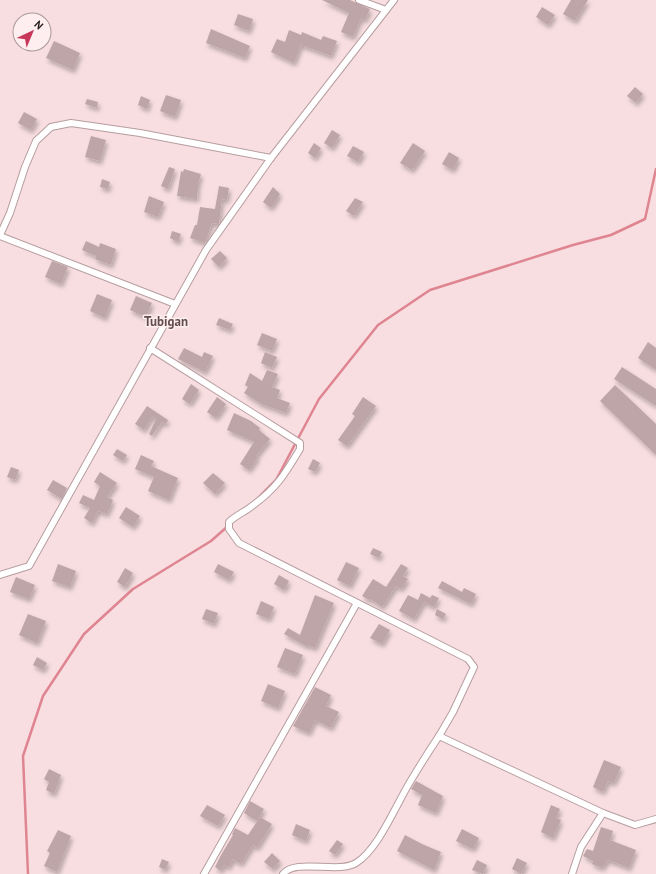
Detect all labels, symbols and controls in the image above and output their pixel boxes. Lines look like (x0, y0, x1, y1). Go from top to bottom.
north arrow (12, 12, 52, 52)
text: N (31, 17, 46, 32)
district label: Tubigan (144, 313, 188, 330)

